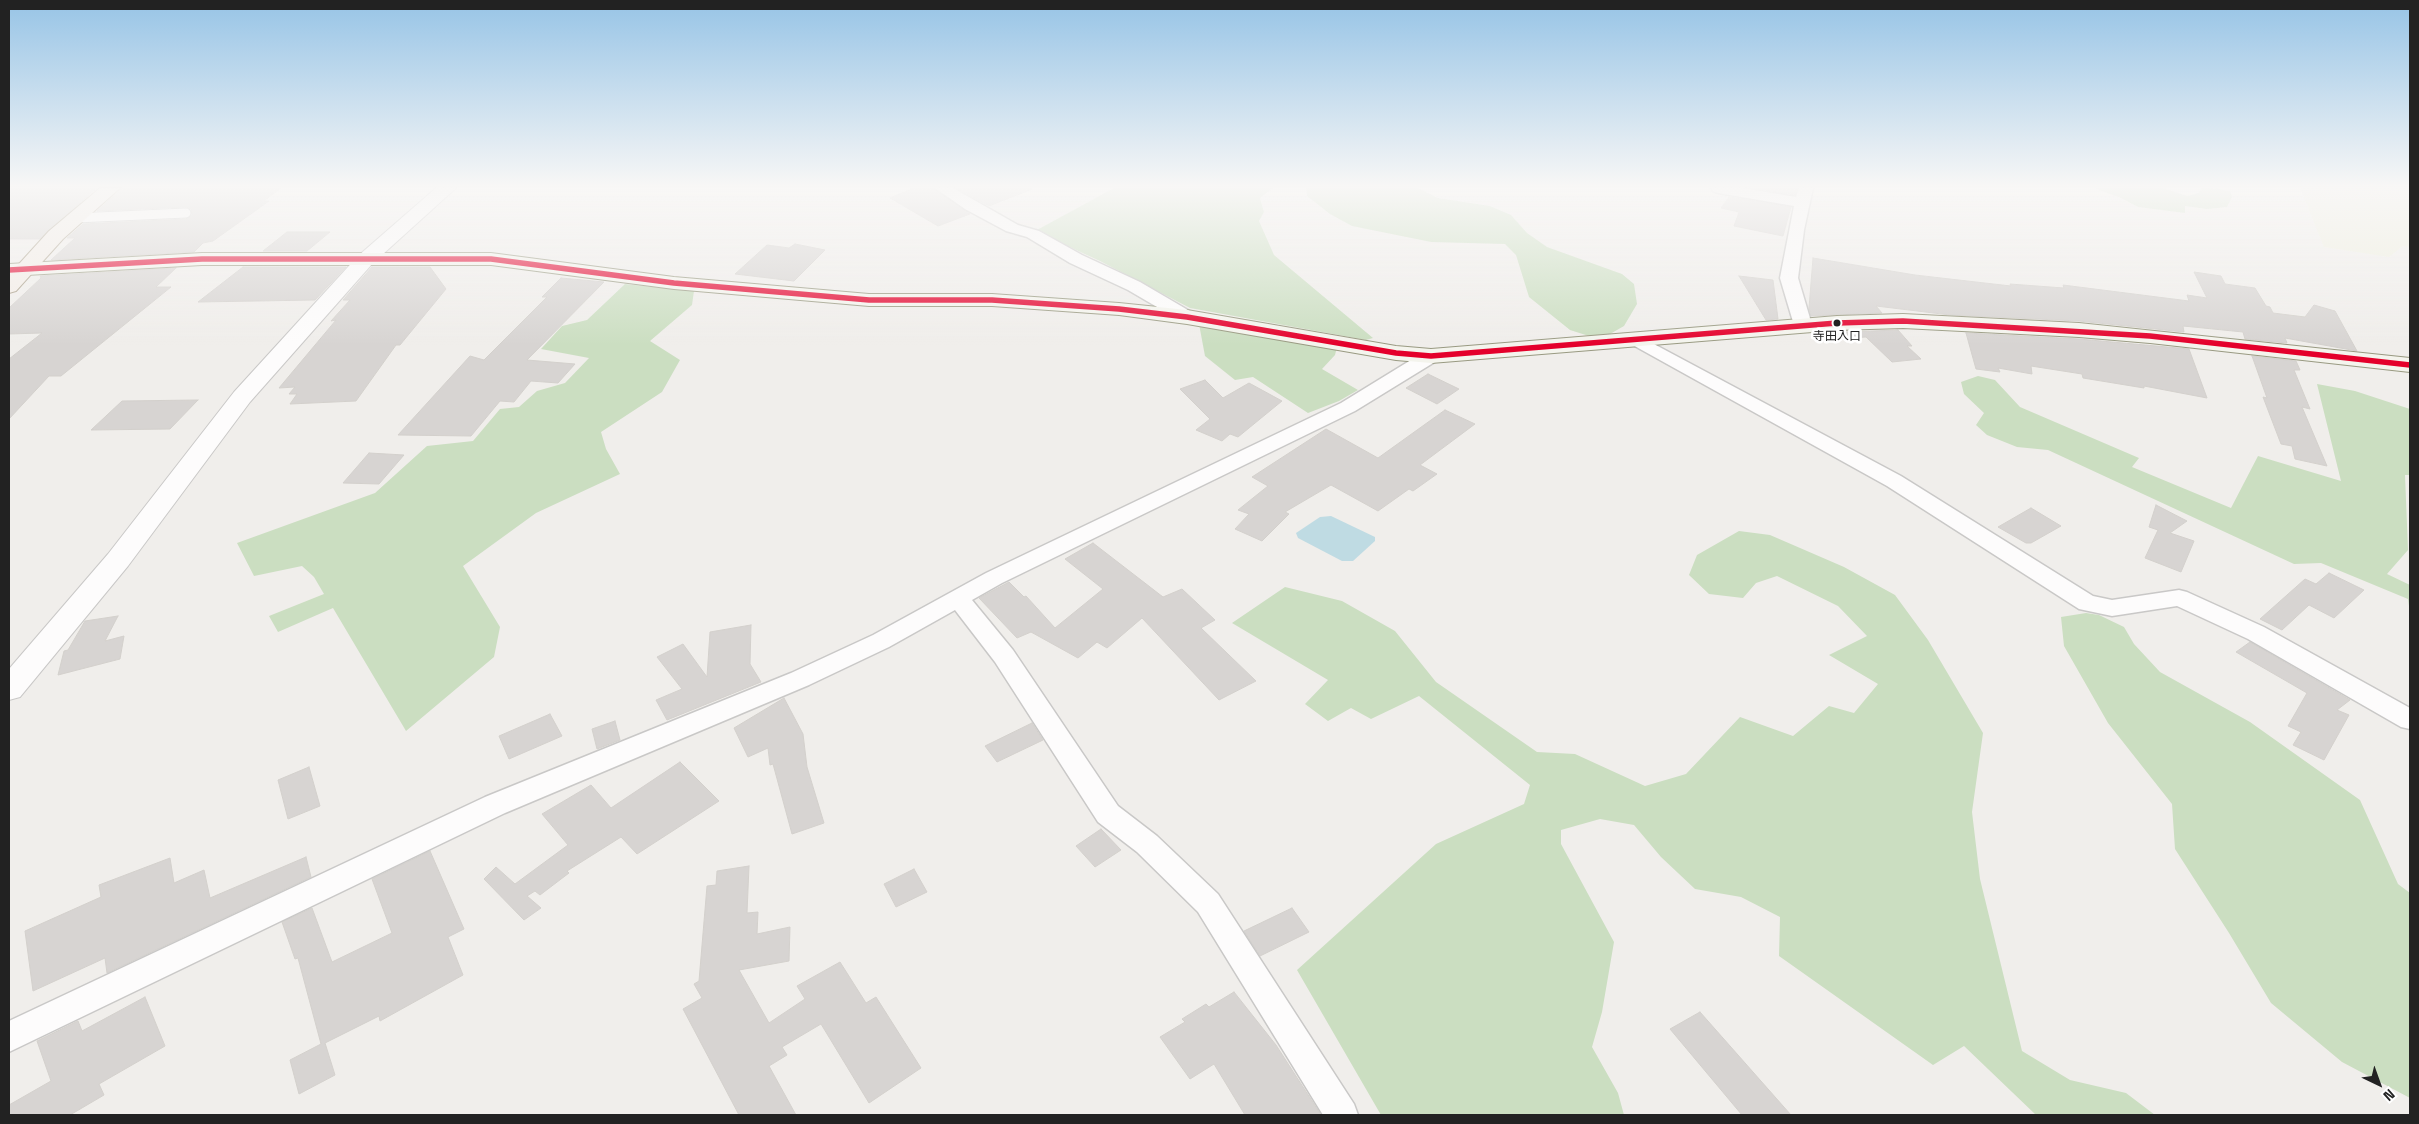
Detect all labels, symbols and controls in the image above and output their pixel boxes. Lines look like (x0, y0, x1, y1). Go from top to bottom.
marker: 寺田入口 (1832, 318, 1842, 328)
place label: 寺田入口 (1813, 330, 1861, 344)
north arrow (2354, 1059, 2404, 1109)
text: N (2380, 1085, 2399, 1105)

